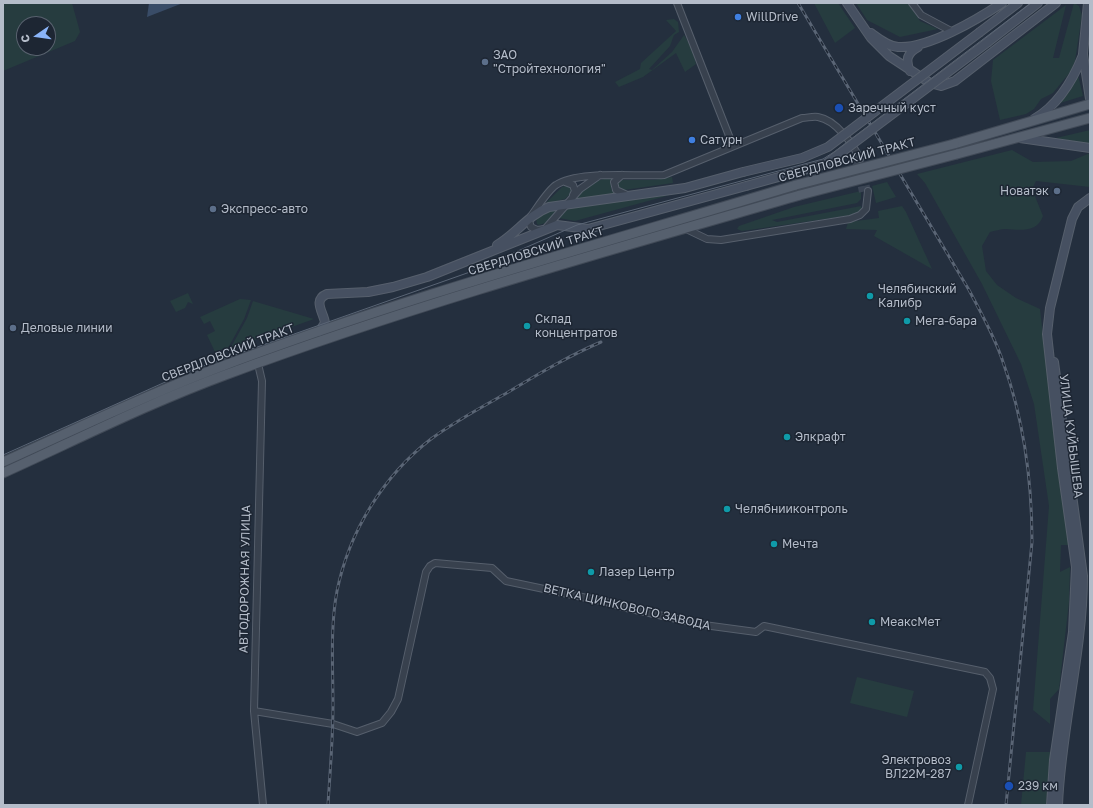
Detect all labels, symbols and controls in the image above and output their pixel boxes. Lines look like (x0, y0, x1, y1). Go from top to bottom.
place label: WillDrive (746, 10, 798, 24)
marker: WillDrive (733, 12, 743, 22)
north arrow (16, 16, 56, 56)
text: С (18, 33, 32, 44)
place label: ЗАО "Стройтехнология" (493, 48, 606, 76)
marker: ЗАО "Стройтехнология" (480, 57, 490, 67)
place label: Заречный куст (848, 101, 936, 115)
marker: Заречный куст (833, 102, 845, 114)
place label: Сатурн (700, 133, 742, 147)
marker: Сатурн (687, 135, 697, 145)
street label: СВЕРДЛОВСКИЙ ТРАКТ (777, 135, 917, 185)
place label: Новатэк (1000, 184, 1049, 198)
marker: Новатэк (1052, 186, 1062, 196)
place label: Экспресс-авто (221, 202, 308, 216)
marker: Экспресс-авто (208, 204, 218, 214)
street label: СВЕРДЛОВСКИЙ ТРАКТ (466, 223, 606, 279)
place label: Челябинский Калибр (878, 282, 957, 310)
marker: Челябинский Калибр (865, 291, 875, 301)
place label: Склад концентратов (535, 312, 618, 340)
place label: Мега-бара (915, 314, 977, 328)
marker: Мега-бара (902, 316, 912, 326)
place label: Деловые линии (21, 321, 112, 335)
street label: СВЕРДЛОВСКИЙ ТРАКТ (160, 321, 296, 385)
marker: Склад концентратов (522, 321, 532, 331)
marker: Деловые линии (8, 323, 18, 333)
street label: УЛИЦА КУЙБЫШЕВА (1056, 373, 1086, 499)
place label: Элкрафт (795, 430, 846, 444)
marker: Элкрафт (782, 432, 792, 442)
place label: Челябнииконтроль (735, 502, 848, 516)
marker: Челябнииконтроль (722, 504, 732, 514)
street label: АВТОДОРОЖНАЯ УЛИЦА (237, 505, 253, 653)
place label: Мечта (782, 537, 818, 551)
marker: Мечта (769, 539, 779, 549)
place label: Лазер Центр (599, 565, 675, 579)
marker: Лазер Центр (586, 567, 596, 577)
street label: ВЕТКА ЦИНКОВОГО ЗАВОДА (542, 581, 712, 633)
place label: МеаксМет (880, 615, 940, 629)
marker: МеаксМет (867, 617, 877, 627)
place label: Электровоз ВЛ22М-287 (882, 753, 951, 781)
marker: Электровоз ВЛ22М-287 (954, 762, 964, 772)
place label: 239 км (1018, 779, 1058, 793)
marker: 239 км (1003, 780, 1015, 792)

